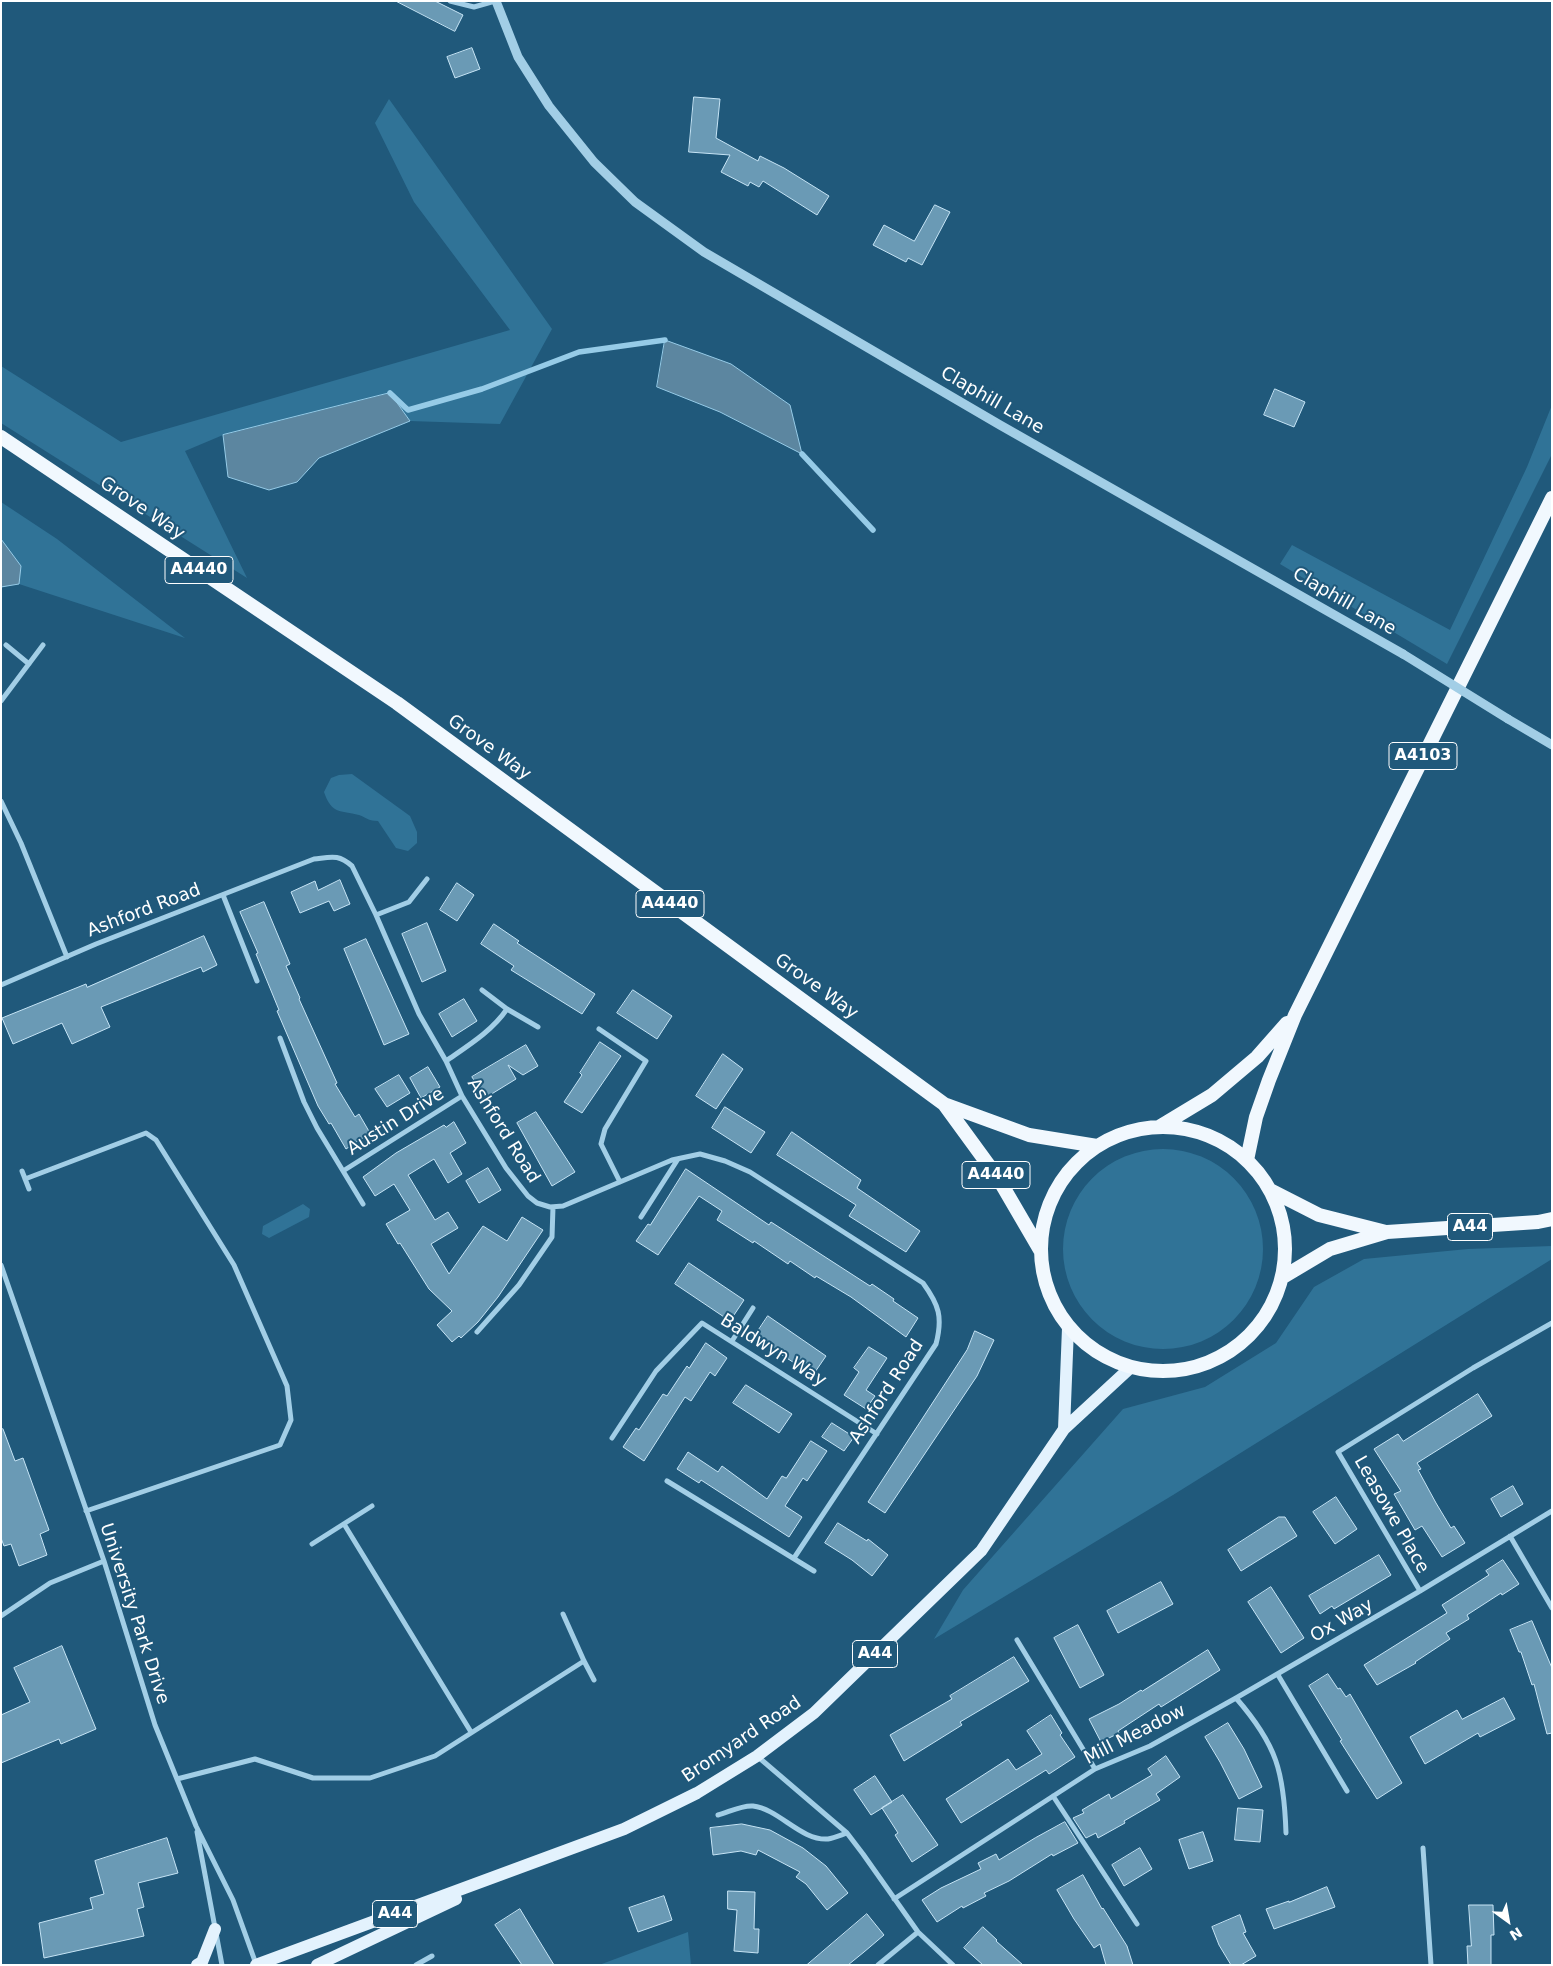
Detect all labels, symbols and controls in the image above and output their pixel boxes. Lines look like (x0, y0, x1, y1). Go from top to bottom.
street label: Claphill Lane (937, 363, 1047, 439)
street label: Grove Way (95, 473, 189, 545)
road number: A4440 (165, 556, 233, 584)
street label: Claphill Lane (1289, 564, 1399, 640)
street label: Grove Way (443, 711, 535, 785)
road number: A4103 (1389, 742, 1457, 769)
street label: Ashford Road (84, 879, 204, 943)
road number: A4440 (636, 891, 704, 918)
street label: Grove Way (770, 950, 862, 1024)
street label: Ashford Road (462, 1074, 544, 1188)
street label: Austin Drive (344, 1084, 448, 1160)
road number: A4440 (962, 1162, 1030, 1188)
road number: A44 (1448, 1214, 1492, 1240)
street label: Baldwyn Way (716, 1310, 830, 1392)
street label: Ashford Road (845, 1336, 929, 1448)
street label: Leasowe Place (1349, 1453, 1433, 1577)
street label: University Park Drive (95, 1521, 173, 1707)
street label: Ox Way (1307, 1594, 1377, 1648)
road number: A44 (852, 1640, 898, 1668)
street label: Bromyard Road (678, 1692, 806, 1788)
street label: Mill Meadow (1081, 1700, 1189, 1770)
north arrow (1483, 1896, 1533, 1946)
road number: A44 (372, 1900, 418, 1928)
text: N (1507, 1924, 1525, 1944)

